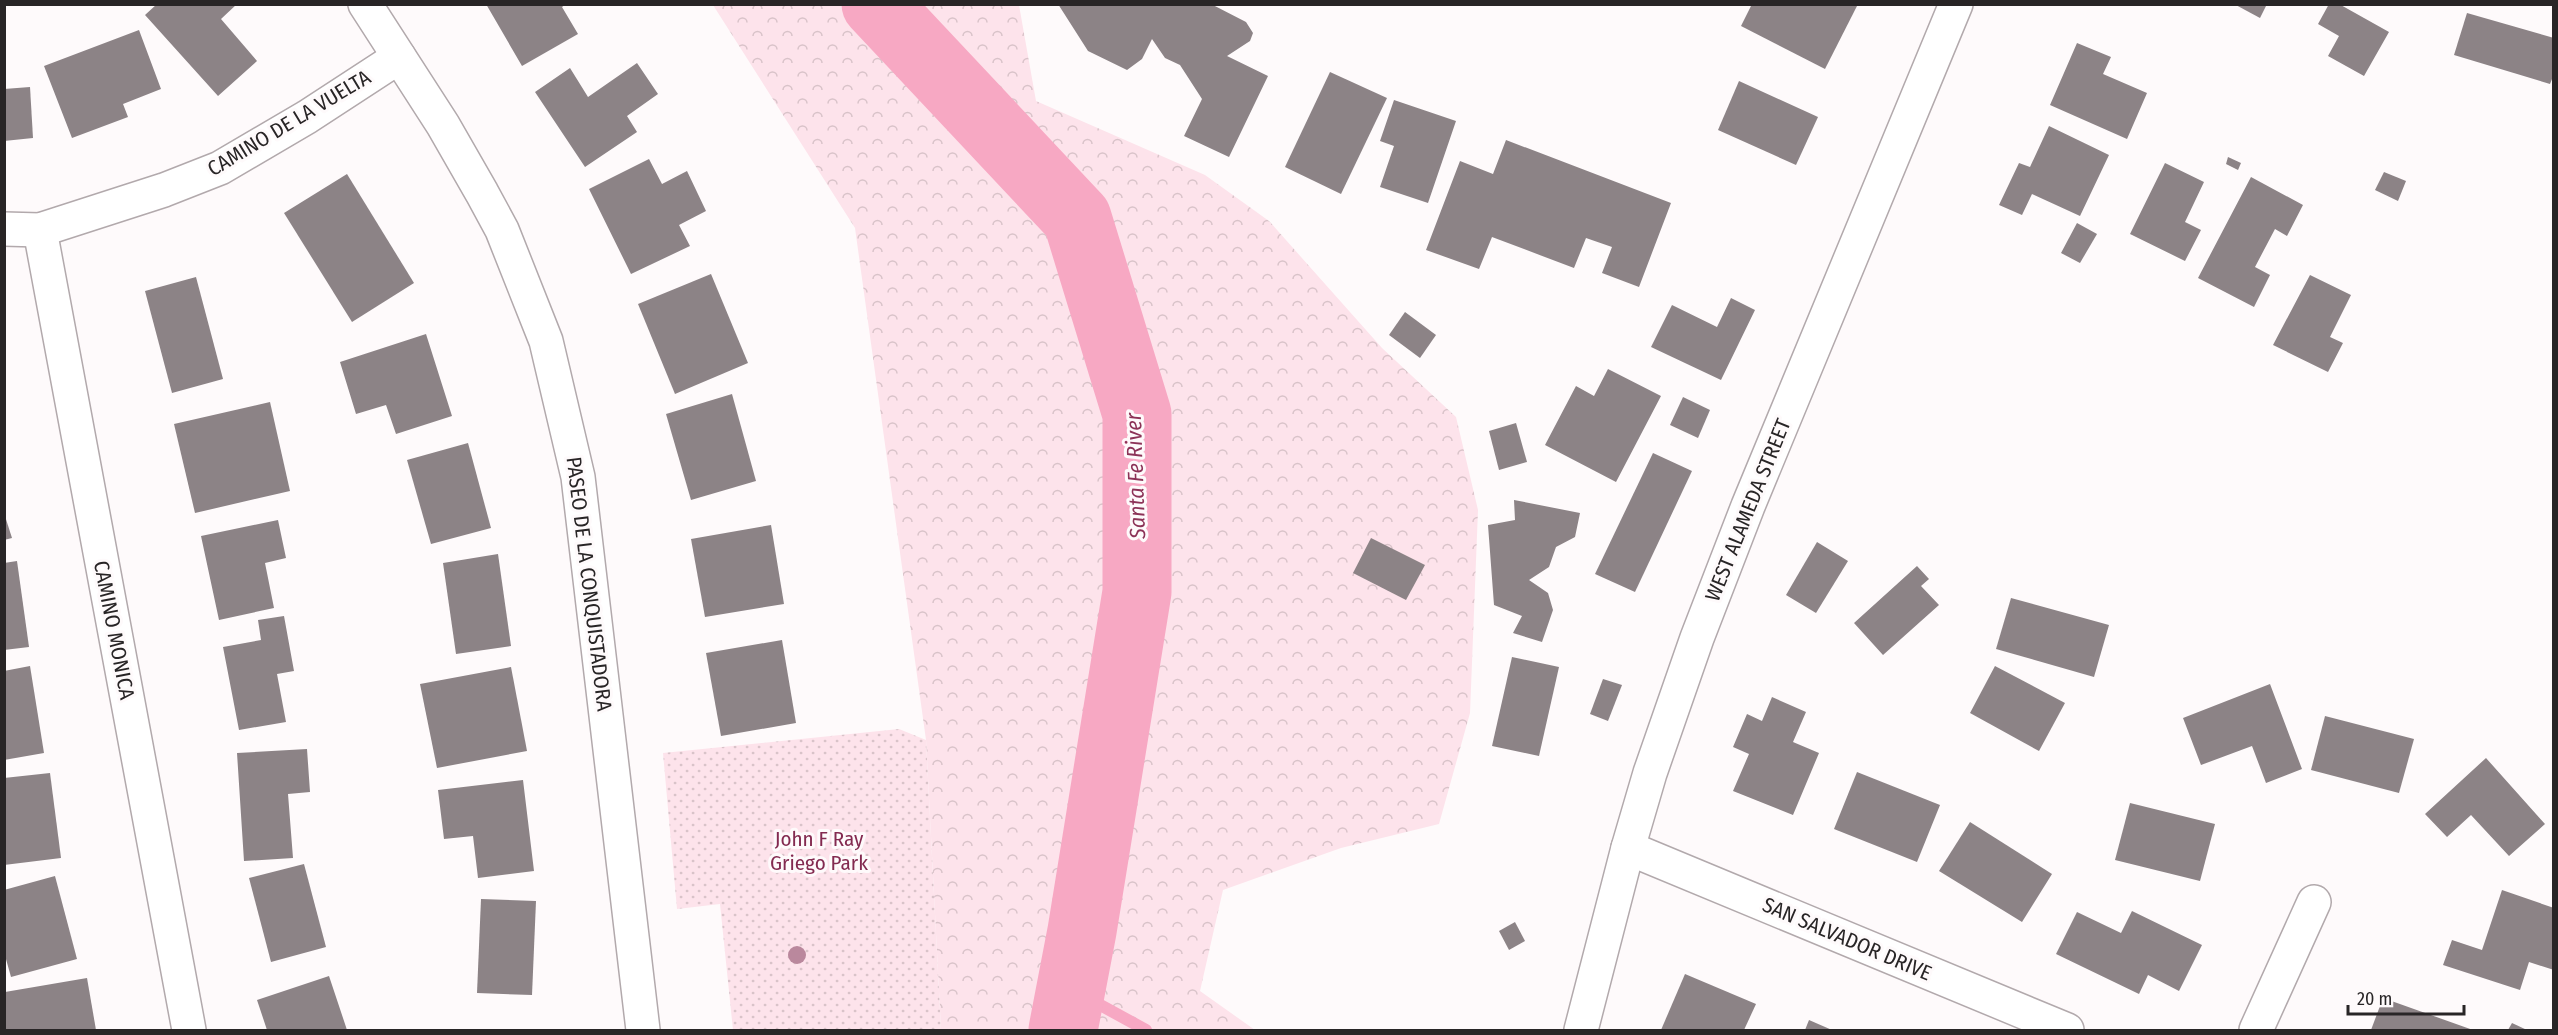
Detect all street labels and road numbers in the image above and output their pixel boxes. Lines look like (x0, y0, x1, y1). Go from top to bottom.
street label: CAMINO DE LA VUELTA (203, 64, 375, 182)
street label: WEST ALAMEDA STREET (1699, 415, 1797, 605)
street label: PASEO DE LA CONQUISTADORA (561, 455, 617, 713)
street label: CAMINO MONICA (88, 558, 140, 702)
street label: SAN SALVADOR DRIVE (1759, 892, 1936, 986)

